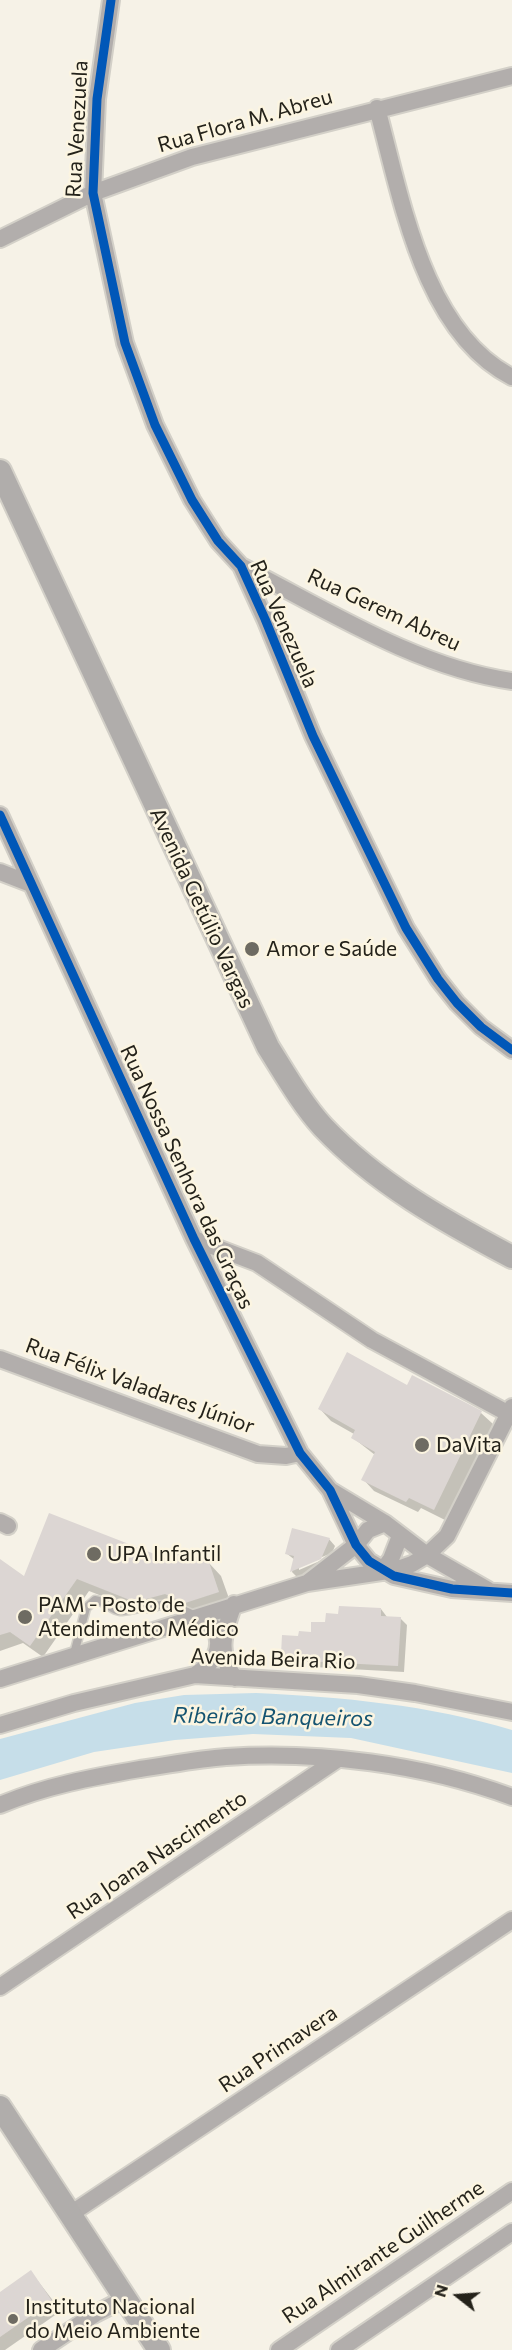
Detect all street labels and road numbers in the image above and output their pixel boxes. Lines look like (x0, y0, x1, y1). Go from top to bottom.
street label: Rua Venezuela (61, 60, 93, 198)
street label: Rua Flora M. Abreu (155, 84, 335, 158)
street label: Rua Venezuela (245, 556, 323, 692)
street label: Rua Gerem Abreu (303, 563, 465, 657)
street label: Avenida Getúlio Vargas (144, 804, 260, 1012)
street label: Rua Nossa Senhora das Graças (115, 1041, 259, 1313)
street label: Rua Félix Valadares Júnior (22, 1333, 258, 1439)
street label: Avenida Beira Rio (190, 1644, 356, 1674)
street label: Rua Joana Nascimento (62, 1785, 252, 1925)
street label: Rua Primavera (214, 2000, 342, 2098)
street label: Rua Almirante Guilherme (277, 2175, 489, 2329)

